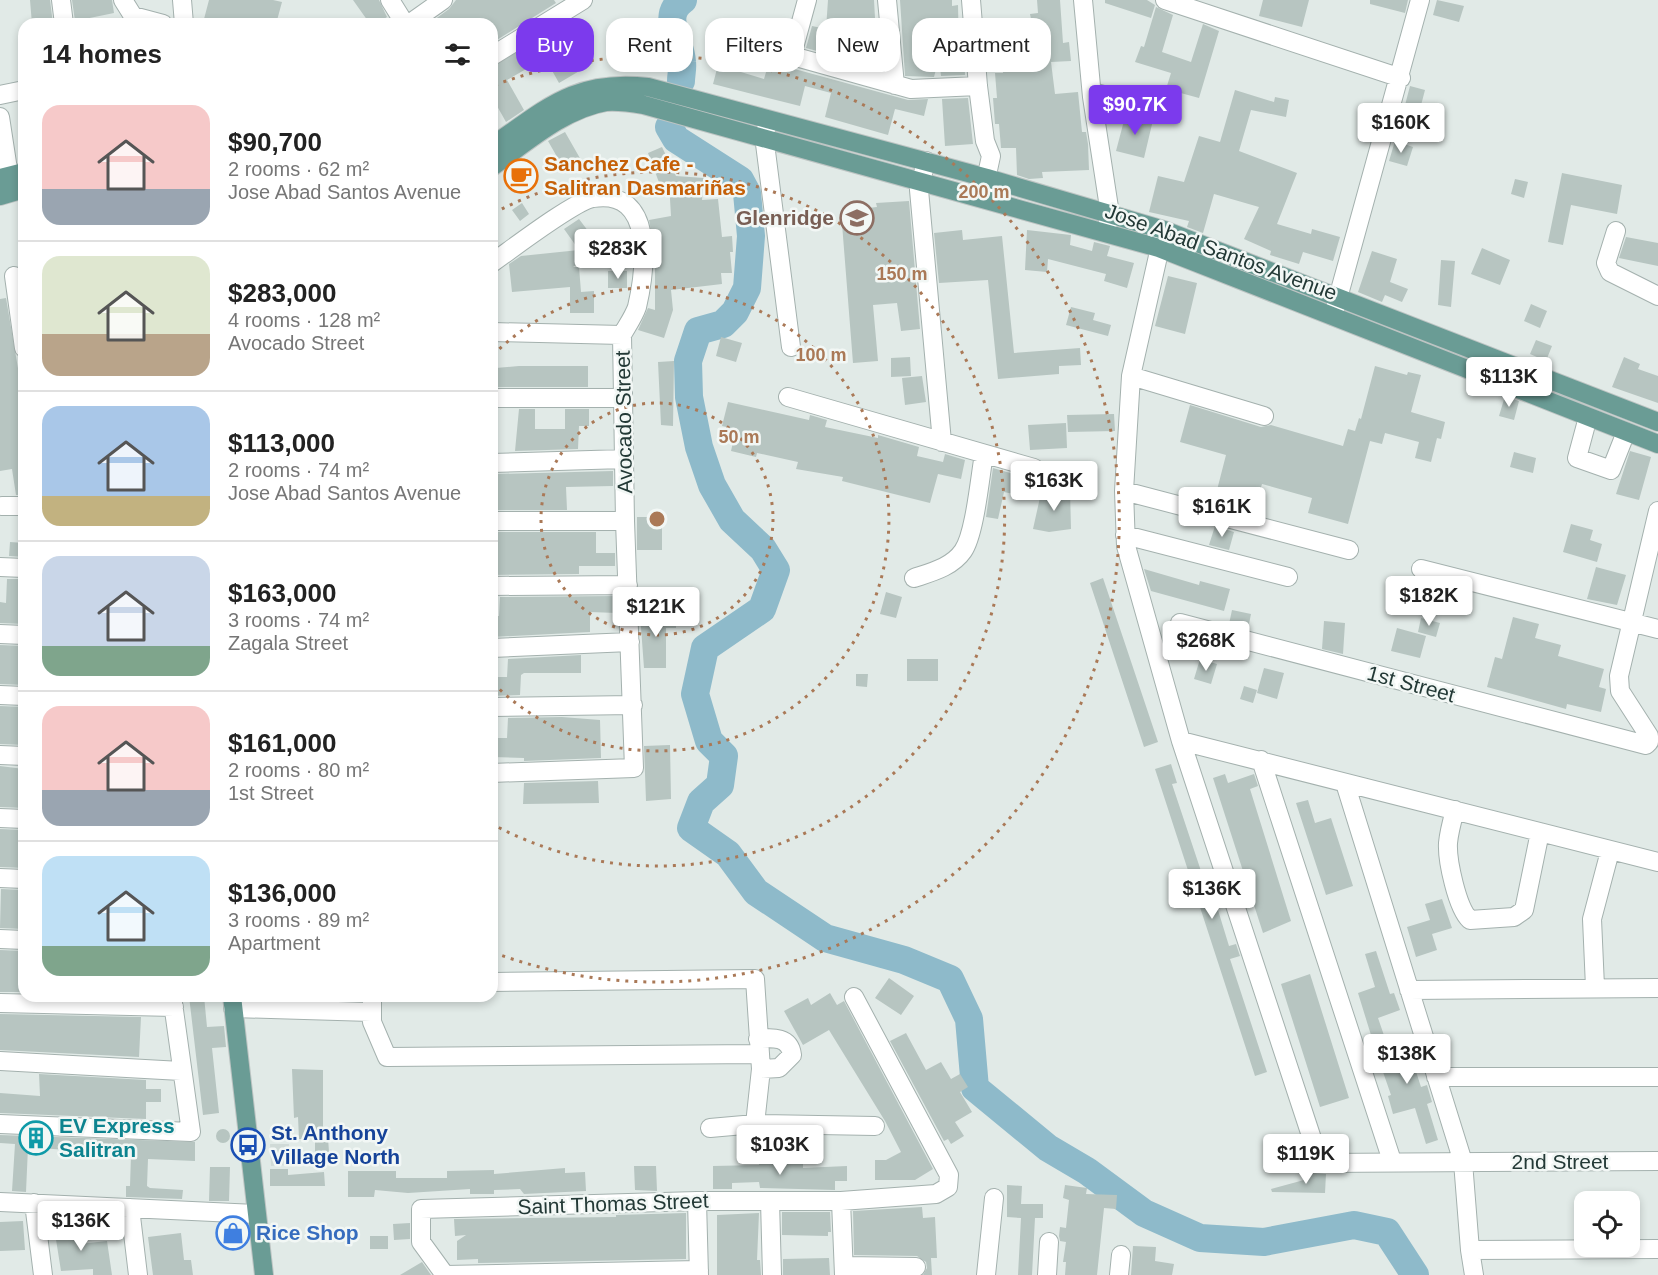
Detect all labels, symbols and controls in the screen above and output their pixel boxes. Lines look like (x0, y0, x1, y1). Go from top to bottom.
chip: Buy (516, 18, 594, 72)
chip: Rent (606, 18, 693, 72)
chip: Filters (705, 18, 804, 72)
chip: New (816, 18, 900, 72)
chip: Apartment (912, 18, 1051, 72)
icon: filters (441, 38, 474, 71)
text: 14 homes (42, 39, 162, 69)
pin: $90.7K (1086, 85, 1184, 136)
text: $90.7K (1103, 93, 1167, 115)
pin: $160K (1359, 103, 1443, 154)
text: $160K (1372, 111, 1430, 133)
text: $90,700 (228, 127, 322, 157)
icon: home (90, 129, 162, 201)
place label: Sanchez Cafe - Salitran Dasmariñas (544, 152, 746, 199)
text: 2 rooms · 62 m² (228, 158, 369, 180)
cafe icon: Sanchez Cafe - Salitran Dasmariñas (503, 158, 539, 194)
text: Jose Abad Santos Avenue (228, 181, 461, 203)
text: 200 m (958, 182, 1010, 202)
street label: Jose Abad Santos Avenue (1102, 199, 1340, 304)
school or university icon: Glenridge (839, 200, 875, 236)
place label: Glenridge (736, 206, 834, 229)
pin: $283K (576, 229, 660, 280)
text: $283K (589, 237, 647, 259)
text: 150 m (876, 264, 928, 284)
text: $283,000 (228, 278, 336, 308)
icon: home (90, 280, 162, 352)
text: 4 rooms · 128 m² (228, 309, 380, 331)
text: Avocado Street (228, 332, 364, 354)
text: 100 m (795, 345, 847, 365)
street label: Avocado Street (611, 350, 636, 494)
pin: $113K (1467, 357, 1551, 408)
text: $113K (1480, 365, 1538, 387)
text: 50 m (718, 427, 760, 447)
text: $113,000 (228, 428, 335, 458)
icon: home (90, 430, 162, 502)
text: 2 rooms · 74 m² (228, 459, 369, 481)
pin: $163K (1012, 461, 1096, 512)
text: $163K (1025, 469, 1083, 491)
text: Jose Abad Santos Avenue (228, 482, 461, 504)
pin: $161K (1180, 487, 1264, 538)
text: $161K (1193, 495, 1251, 517)
centre of rings (647, 509, 667, 529)
pin: $182K (1387, 576, 1471, 627)
text: $163,000 (228, 578, 336, 608)
icon: home (90, 580, 162, 652)
text: $182K (1400, 584, 1458, 606)
pin: $121K (614, 587, 698, 638)
text: $121K (627, 595, 685, 617)
text: 3 rooms · 74 m² (228, 609, 369, 631)
pin: $268K (1164, 621, 1248, 672)
text: $268K (1177, 629, 1235, 651)
text: Zagala Street (228, 632, 348, 654)
street label: 1st Street (1365, 661, 1458, 706)
text: $161,000 (228, 728, 336, 758)
icon: home (90, 730, 162, 802)
text: 2 rooms · 80 m² (228, 759, 369, 781)
text: 1st Street (228, 782, 314, 804)
pin: $136K (1170, 869, 1254, 920)
text: $136K (1183, 877, 1241, 899)
text: $136,000 (228, 878, 336, 908)
icon: home (90, 880, 162, 952)
text: 3 rooms · 89 m² (228, 909, 369, 931)
text: Apartment (228, 932, 320, 954)
pin: $138K (1365, 1034, 1449, 1085)
text: $138K (1378, 1042, 1436, 1064)
place label: EV Express Salitran (59, 1114, 175, 1161)
building icon: EV Express Salitran (18, 1120, 54, 1156)
place label: St. Anthony Village North (271, 1121, 400, 1168)
pin: $103K (738, 1125, 822, 1176)
bus stop icon: St. Anthony Village North (230, 1127, 266, 1163)
text: $103K (751, 1133, 809, 1155)
pin: $119K (1264, 1134, 1348, 1185)
text: $119K (1277, 1142, 1335, 1164)
street label: 2nd Street (1512, 1150, 1609, 1173)
street label: Saint Thomas Street (517, 1189, 709, 1218)
map controls (1574, 1191, 1640, 1257)
button: locate (1574, 1191, 1640, 1257)
pin: $136K (39, 1201, 123, 1252)
text: $136K (52, 1209, 110, 1231)
shop icon: Rice Shop (215, 1215, 251, 1251)
place label: Rice Shop (256, 1221, 359, 1244)

